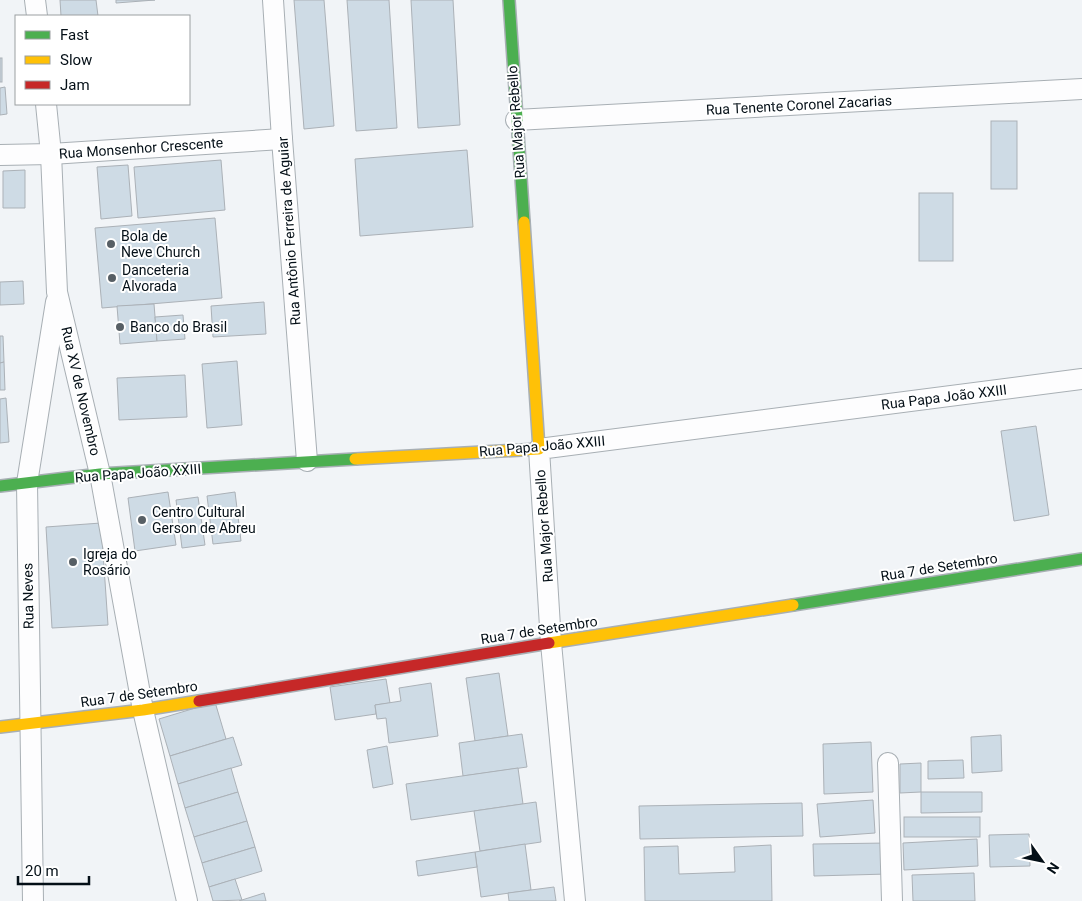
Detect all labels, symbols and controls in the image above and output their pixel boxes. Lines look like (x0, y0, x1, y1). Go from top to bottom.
legend (15, 15, 190, 105)
text: Fast (60, 26, 89, 44)
text: Slow (60, 51, 92, 69)
street label: Rua Major Rebello (504, 65, 528, 179)
text: Jam (60, 76, 90, 94)
street label: Rua Tenente Coronel Zacarias (706, 92, 892, 118)
street label: Rua Monsenhor Crescente (58, 134, 224, 162)
street label: Rua Antônio Ferreira de Aguiar (274, 136, 304, 326)
place label: Bola de Neve Church (121, 228, 200, 260)
marker: Bola de Neve Church (105, 238, 117, 250)
place label: Danceteria Alvorada (122, 262, 189, 294)
marker: Danceteria Alvorada (106, 272, 118, 284)
place label: Banco do Brasil (130, 319, 227, 335)
marker: Banco do Brasil (114, 321, 126, 333)
street label: Rua XV de Novembro (58, 325, 104, 457)
street label: Rua Papa João XXIII (880, 381, 1008, 413)
street label: Rua Papa João XXIII (478, 433, 606, 459)
street label: Rua Papa João XXIII (74, 461, 202, 485)
street label: Rua Major Rebello (532, 469, 556, 583)
place label: Centro Cultural Gerson de Abreu (152, 504, 256, 536)
marker: Centro Cultural Gerson de Abreu (136, 514, 148, 526)
place label: Igreja do Rosário (83, 546, 137, 578)
street label: Rua 7 de Setembro (879, 550, 999, 584)
marker: Igreja do Rosário (67, 556, 79, 568)
street label: Rua Neves (19, 563, 37, 629)
street label: Rua 7 de Setembro (479, 613, 599, 647)
street label: Rua 7 de Setembro (79, 678, 199, 710)
north arrow (1017, 836, 1067, 886)
scale bar (18, 854, 89, 886)
text: N (1043, 860, 1062, 877)
text: 20 m (25, 862, 59, 880)

